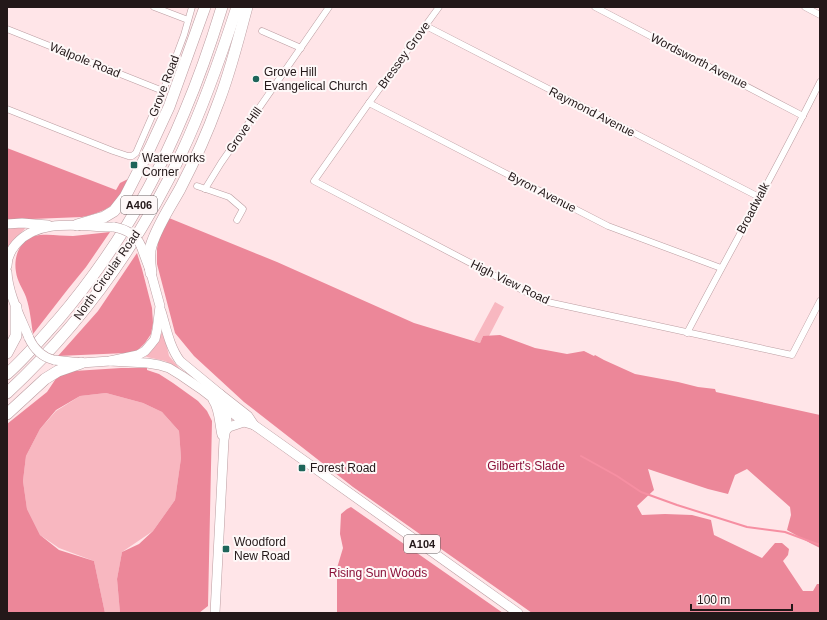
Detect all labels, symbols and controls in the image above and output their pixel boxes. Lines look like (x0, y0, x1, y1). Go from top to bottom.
street label: Bressey Grove (375, 19, 433, 91)
street label: Wordsworth Avenue (648, 30, 750, 92)
street label: Walpole Road (48, 39, 122, 81)
street label: Grove Road (146, 53, 182, 119)
place label: Grove Hill Evangelical Church (264, 65, 367, 93)
marker: Grove Hill Evangelical Church (251, 74, 261, 84)
street label: Raymond Avenue (547, 84, 638, 140)
street label: Grove Hill (223, 104, 265, 156)
place label: Waterworks Corner (142, 151, 205, 179)
marker: Waterworks Corner (129, 160, 139, 170)
street label: Byron Avenue (506, 169, 579, 215)
street label: Broadwalk (734, 179, 773, 236)
road number: A406 (121, 196, 157, 214)
street label: North Circular Road (71, 228, 143, 322)
street label: High View Road (468, 257, 552, 307)
park label: Gilbert's Slade (487, 459, 565, 473)
place label: Forest Road (310, 461, 376, 475)
marker: Forest Road (297, 463, 307, 473)
place label: Woodford New Road (234, 535, 290, 563)
road number: A104 (404, 535, 440, 553)
marker: Woodford New Road (221, 544, 231, 554)
park label: Rising Sun Woods (329, 566, 427, 580)
scale bar (691, 586, 792, 612)
text: 100 m (697, 593, 730, 607)

